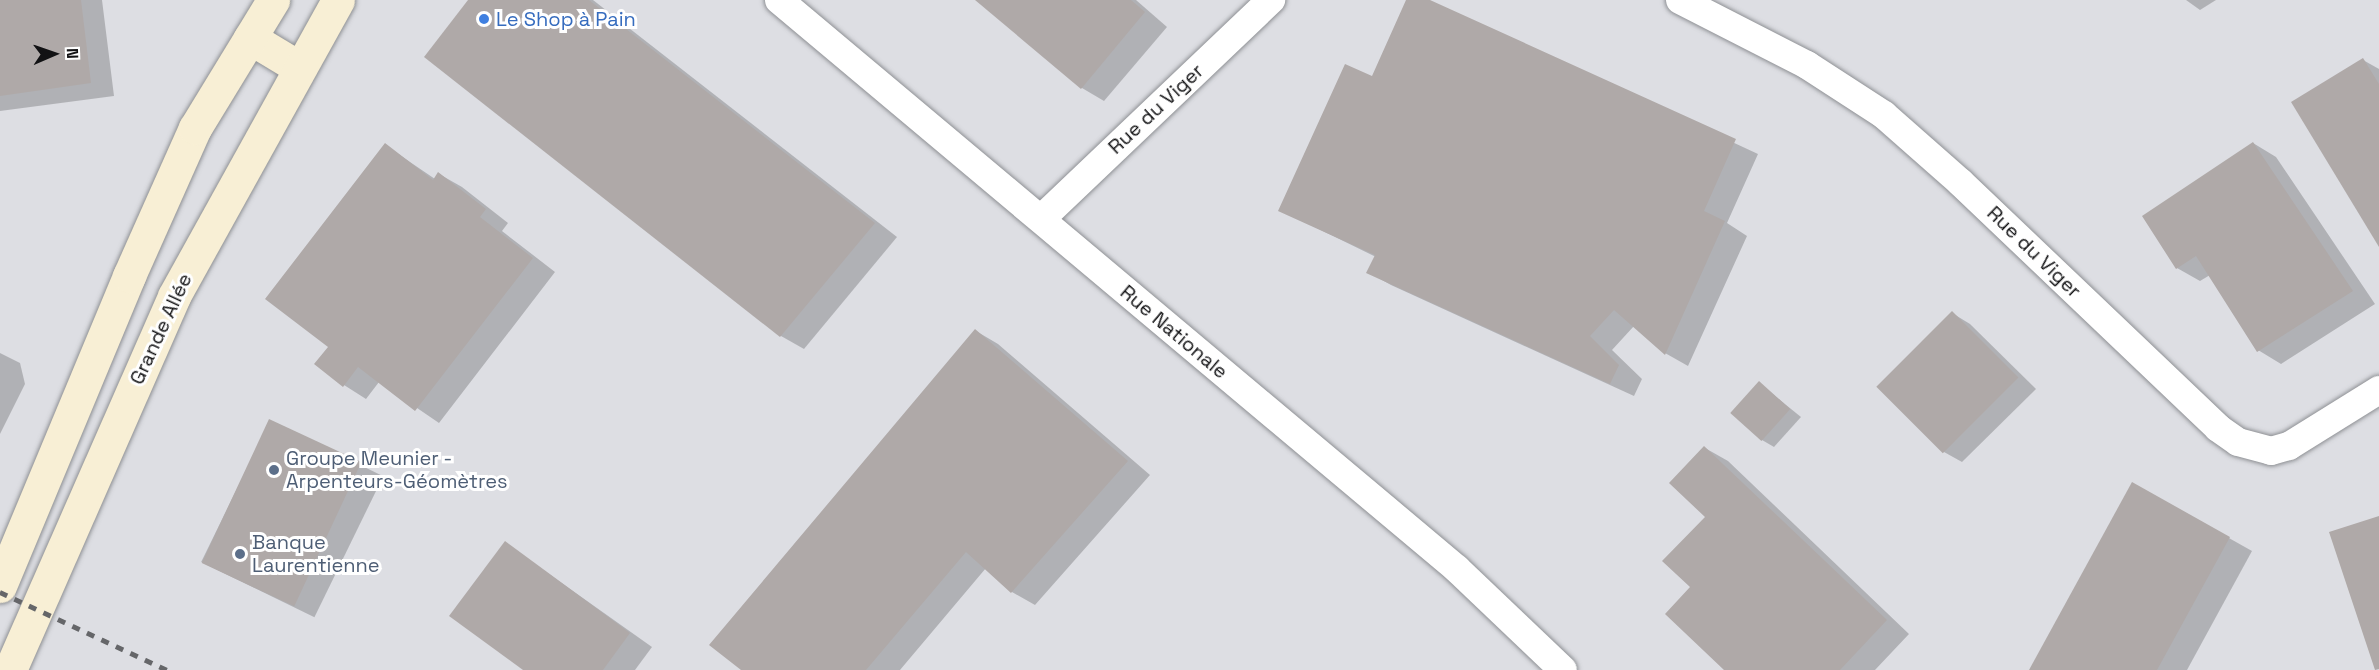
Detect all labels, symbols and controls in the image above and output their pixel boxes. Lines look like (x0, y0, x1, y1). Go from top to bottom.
place label: Le Shop à Pain (496, 7, 636, 31)
marker: Le Shop à Pain (477, 12, 491, 26)
north arrow (24, 24, 84, 84)
text: N (62, 48, 83, 59)
street label: Rue du Viger (1103, 59, 1209, 159)
street label: Rue du Viger (1982, 201, 2086, 303)
street label: Grande Allée (125, 270, 197, 388)
street label: Rue Nationale (1115, 280, 1233, 384)
place label: Groupe Meunier - Arpenteurs-Géomètres (286, 446, 508, 493)
marker: Groupe Meunier - Arpenteurs-Géomètres (267, 463, 281, 477)
place label: Banque Laurentienne (252, 530, 380, 577)
marker: Banque Laurentienne (233, 547, 247, 561)

